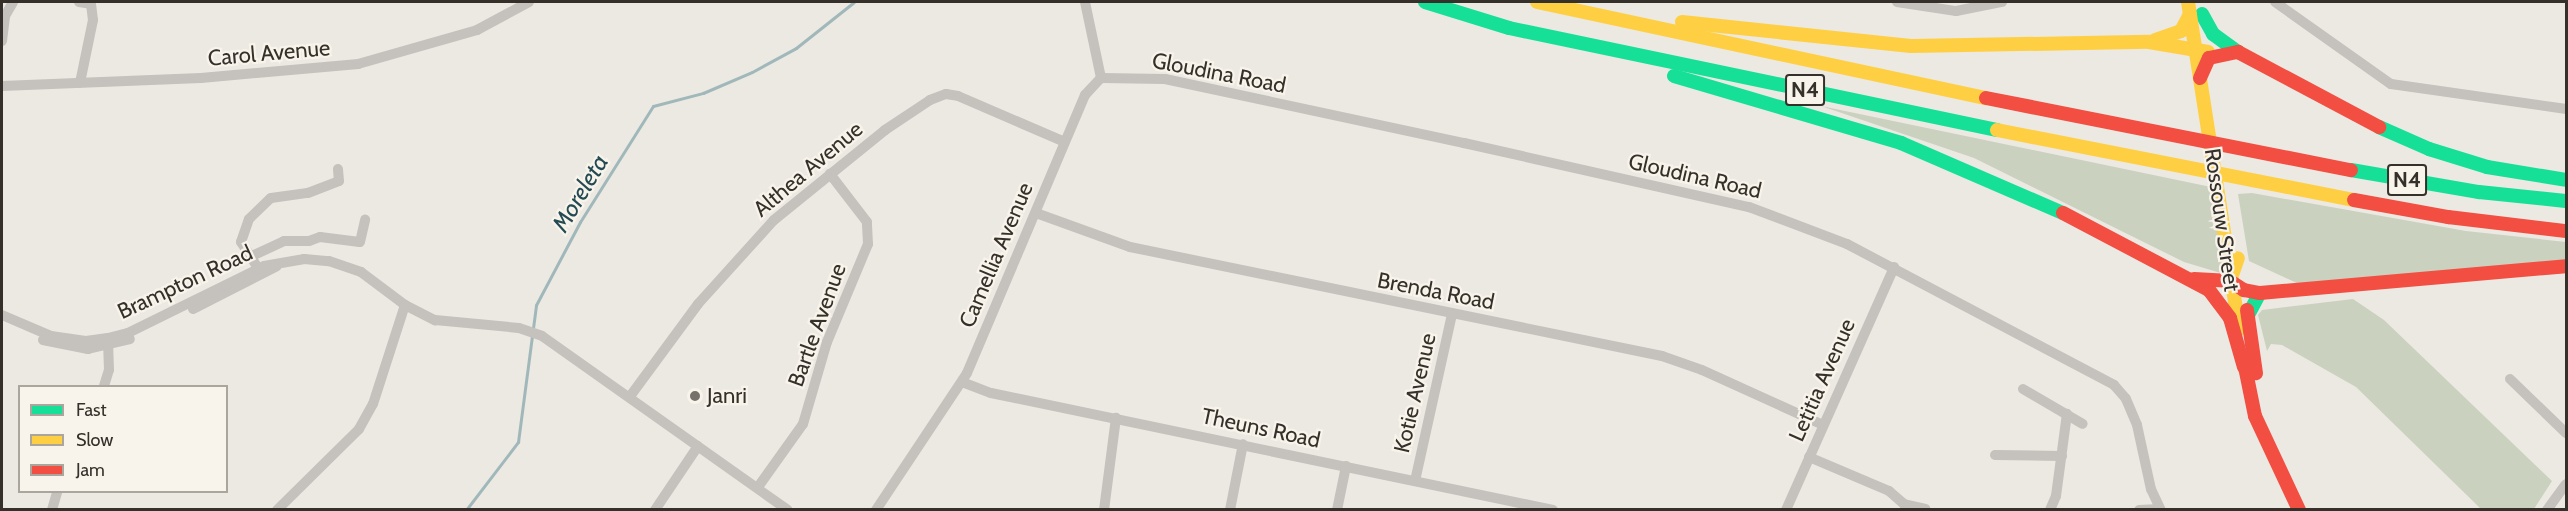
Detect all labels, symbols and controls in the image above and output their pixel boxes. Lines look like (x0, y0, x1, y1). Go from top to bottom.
street label: Carol Avenue (207, 34, 331, 72)
street label: Gloudina Road (1150, 47, 1288, 99)
road number: N4 (1784, 72, 1826, 108)
street label: Althea Avenue (748, 116, 868, 222)
street label: Rossouw Street (2199, 147, 2245, 293)
street label: Gloudina Road (1626, 148, 1764, 204)
water label: Moreleta (546, 149, 614, 237)
road number: N4 (2386, 162, 2428, 198)
street label: Camellia Avenue (954, 179, 1038, 331)
street label: Brampton Road (113, 239, 257, 325)
street label: Bartle Avenue (783, 260, 851, 390)
street label: Brenda Road (1375, 267, 1497, 315)
street label: Letitia Avenue (1783, 315, 1861, 445)
street label: Kotie Avenue (1388, 331, 1442, 455)
place label: Janri (707, 383, 747, 409)
legend (18, 385, 228, 493)
marker: Janri (688, 389, 702, 403)
text: Fast (76, 399, 107, 421)
street label: Theuns Road (1199, 403, 1323, 453)
text: Slow (76, 429, 113, 451)
text: Jam (76, 459, 105, 481)

